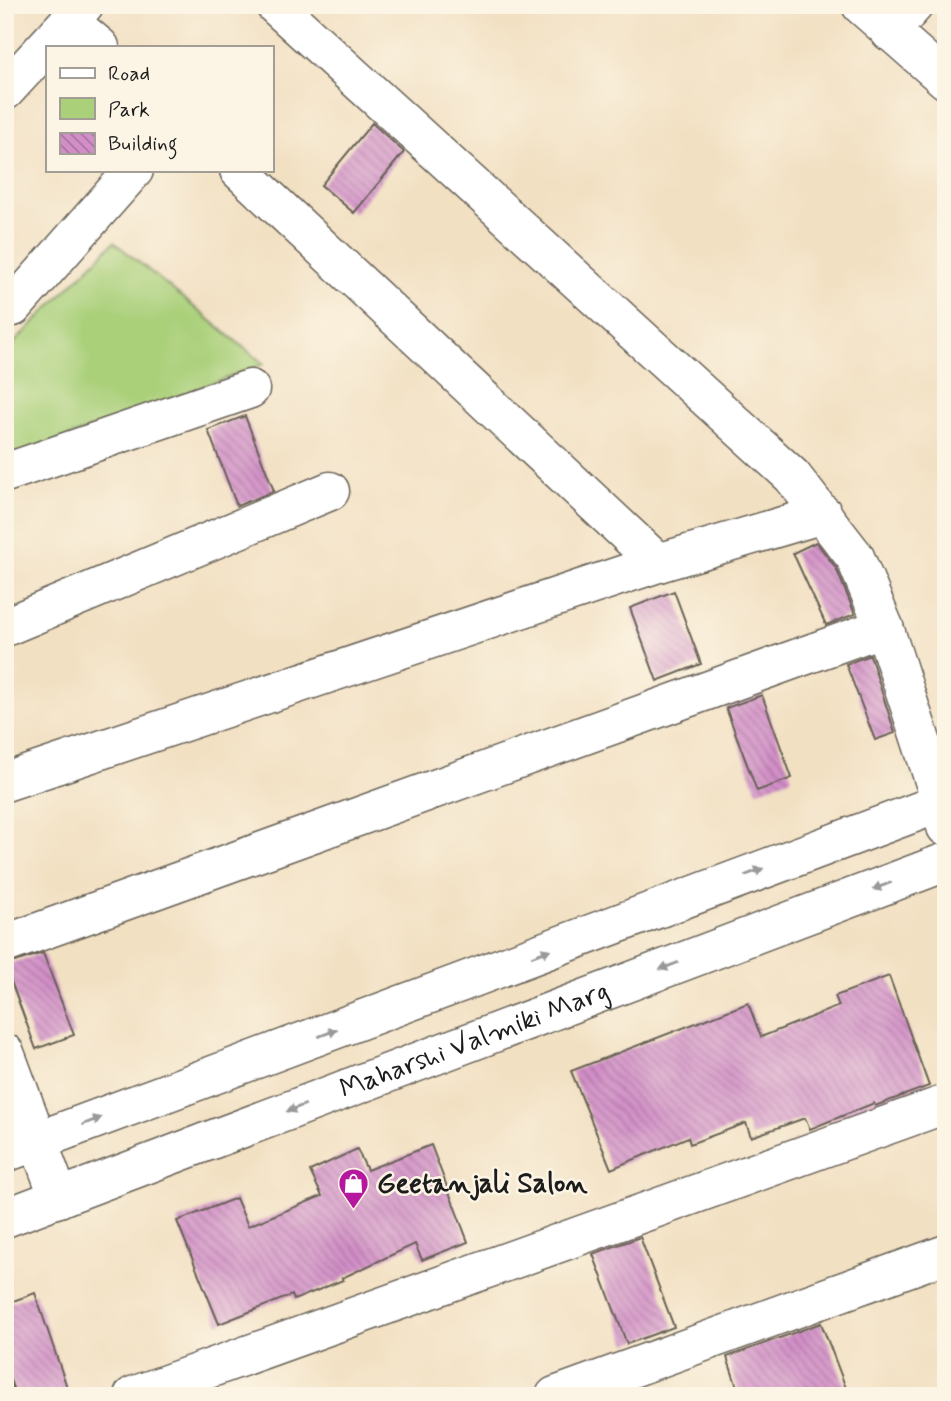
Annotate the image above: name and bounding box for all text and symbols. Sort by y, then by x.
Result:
legend [46,46,273,172]
text: Road [108,60,150,88]
text: Park [108,96,150,124]
text: Building [108,130,178,160]
one-way arrow [744,867,765,878]
one-way arrow [871,880,892,891]
one-way arrow [531,947,552,958]
one-way arrow [659,961,680,972]
street label: Maharshi Valmiki Marg [334,973,615,1108]
one-way arrow [318,1027,339,1038]
one-way arrow [286,1103,307,1114]
one-way arrow [82,1116,103,1127]
place label: Geetanjali Salon [377,1166,588,1203]
shop icon: Geetanjali Salon [337,1167,371,1211]

